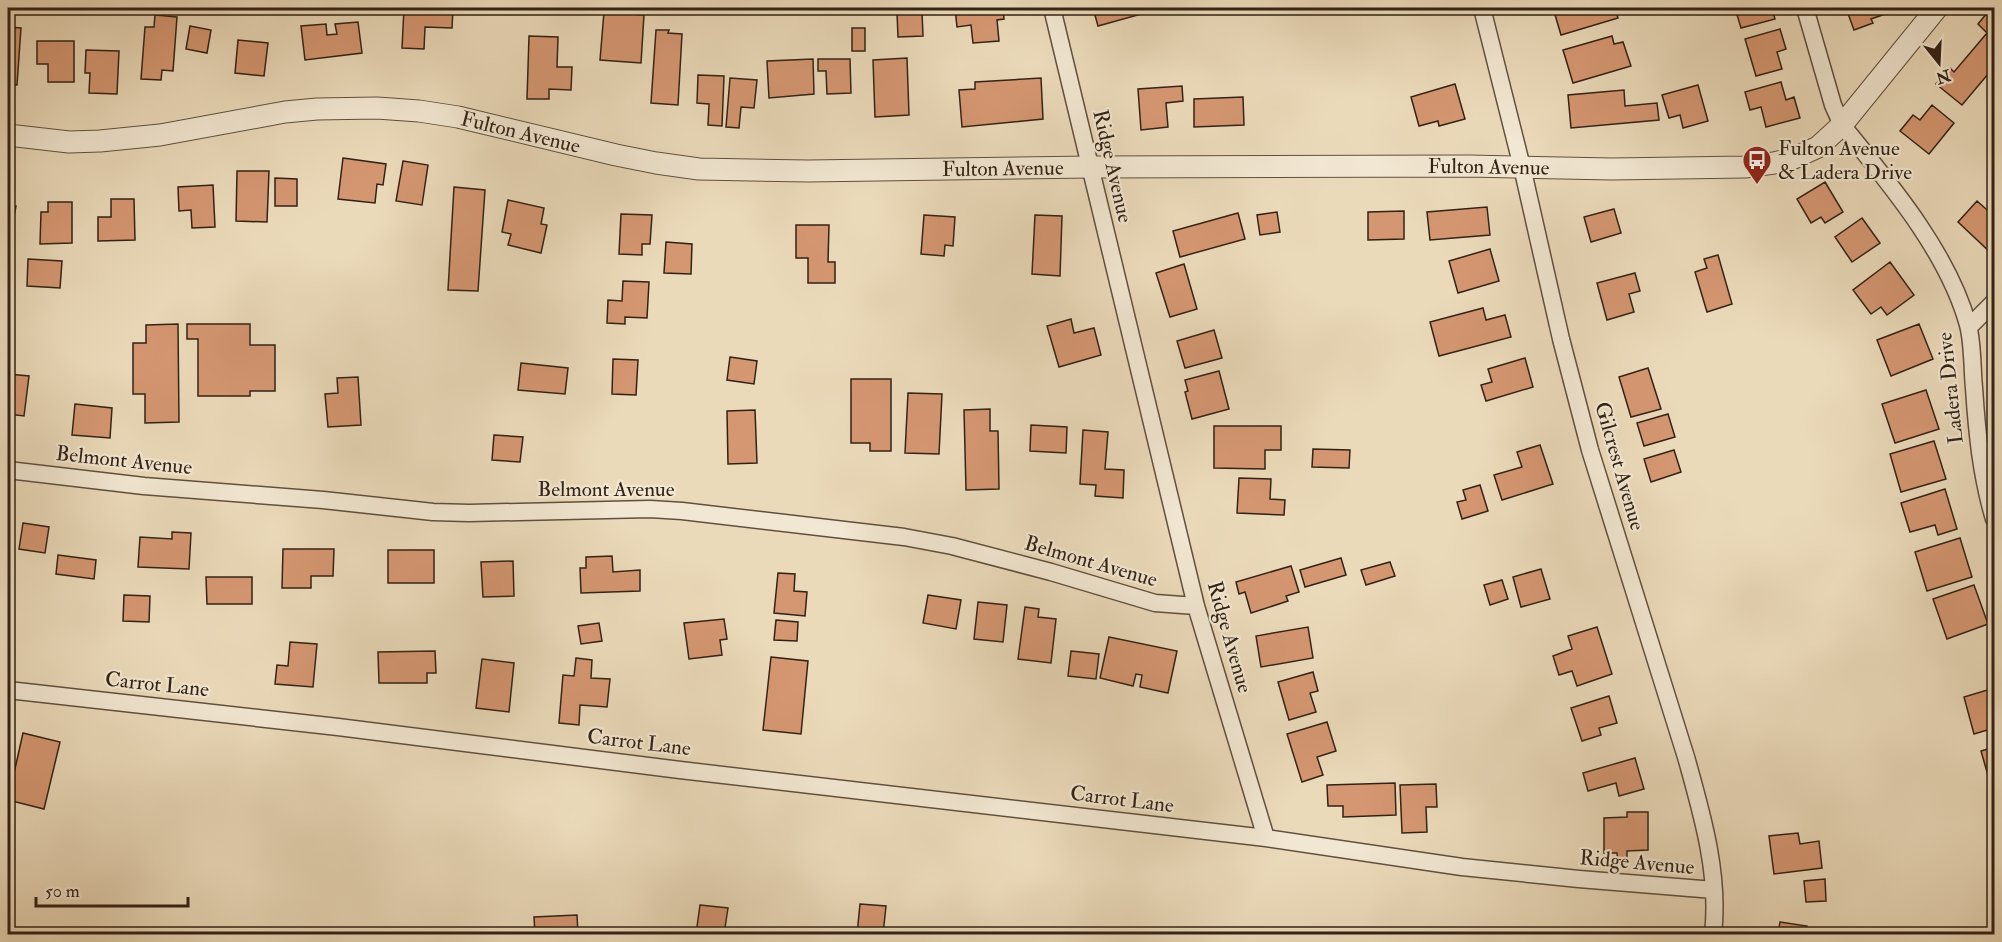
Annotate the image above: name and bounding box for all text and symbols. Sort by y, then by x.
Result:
north arrow [1909,33,1969,93]
text: N [1933,64,1954,88]
street label: Fulton Avenue [458,105,583,160]
street label: Ridge Avenue [1086,107,1139,225]
place label: Fulton Avenue & Ladera Drive [1778,135,1912,186]
bus stop icon: Fulton Avenue & Ladera Drive [1741,144,1773,186]
street label: Fulton Avenue [1428,153,1550,182]
street label: Fulton Avenue [942,154,1064,183]
street label: Ladera Drive [1931,331,1970,445]
street label: Gilcrest Avenue [1588,399,1651,534]
street label: Belmont Avenue [54,440,194,481]
street label: Belmont Avenue [538,476,675,503]
street label: Belmont Avenue [1021,530,1161,593]
street label: Ridge Avenue [1201,578,1258,696]
street label: Carrot Lane [104,666,210,703]
street label: Carrot Lane [586,723,693,762]
street label: Carrot Lane [1069,780,1176,819]
street label: Ridge Avenue [1578,844,1696,881]
scale bar [36,870,188,908]
text: 50 m [45,880,80,903]

